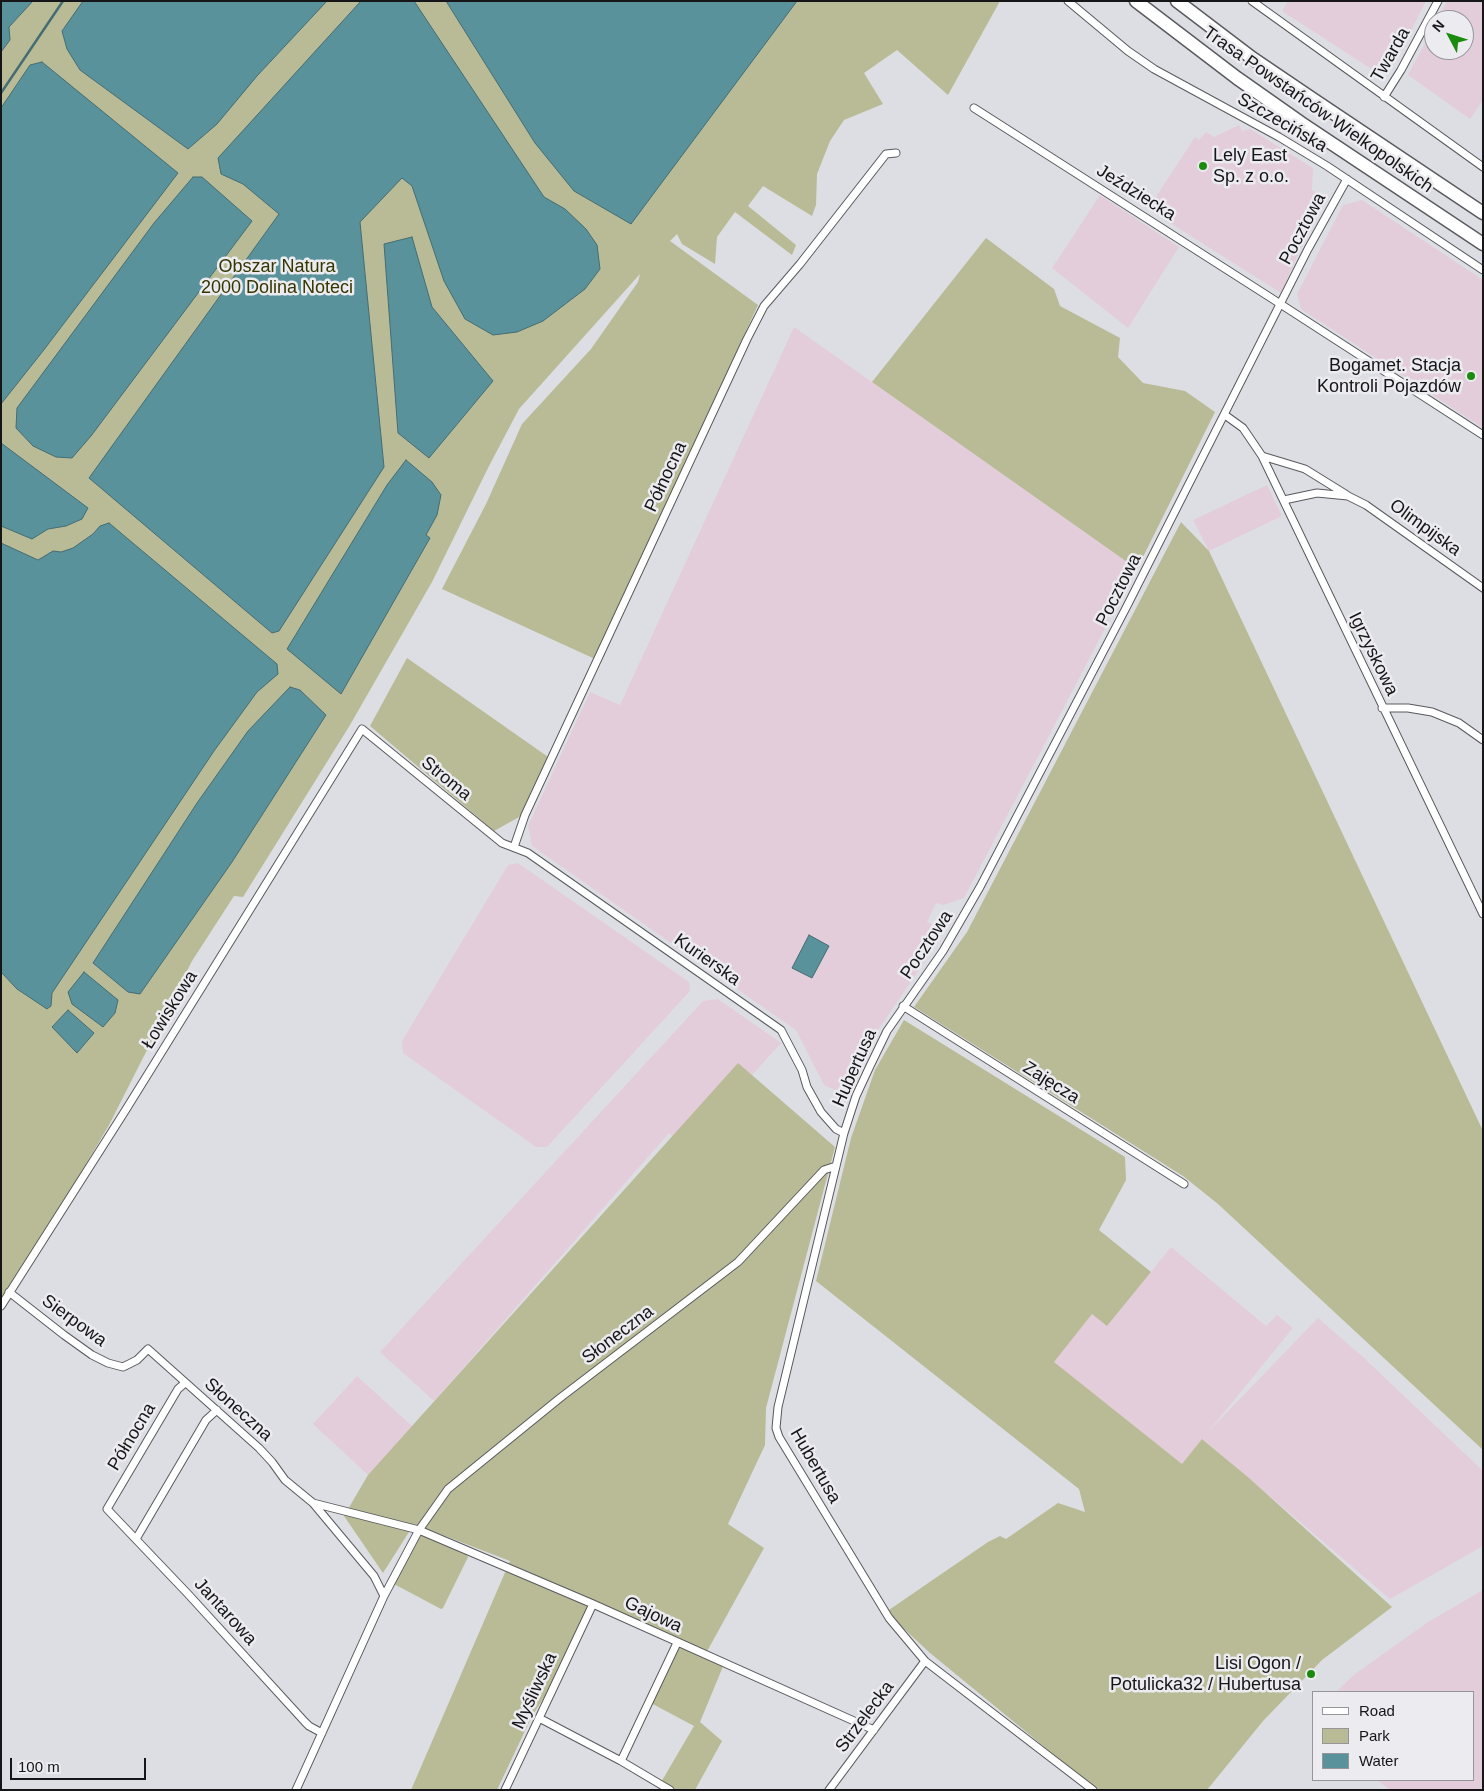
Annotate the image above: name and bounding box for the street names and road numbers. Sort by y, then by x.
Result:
street label: Trasa Powstańców Wielkopolskich [1199,22,1437,198]
street label: Twarda [1367,24,1415,86]
street label: Szczecińska [1233,89,1331,157]
street label: Jeździecka [1093,160,1179,226]
street label: Pocztowa [1275,189,1331,269]
street label: Północna [640,438,692,516]
street label: Olimpijska [1385,495,1465,561]
street label: Pocztowa [1092,550,1146,630]
street label: Igrzyskowa [1344,609,1402,699]
street label: Stroma [417,752,475,806]
street label: Pocztowa [896,907,958,983]
street label: Kurierska [670,929,744,991]
street label: Łowiskowa [138,967,202,1053]
street label: Hubertusa [828,1026,882,1110]
street label: Zajęcza [1019,1057,1083,1109]
street label: Sierpowa [37,1290,111,1352]
street label: Słoneczna [578,1301,658,1369]
street label: Słoneczna [200,1374,276,1446]
street label: Północna [103,1399,161,1475]
street label: Hubertusa [785,1425,845,1507]
street label: Jantarowa [189,1574,261,1650]
street label: Gajowa [621,1592,685,1638]
street label: Myśliwska [508,1649,562,1733]
street label: Strzelecka [831,1677,899,1757]

